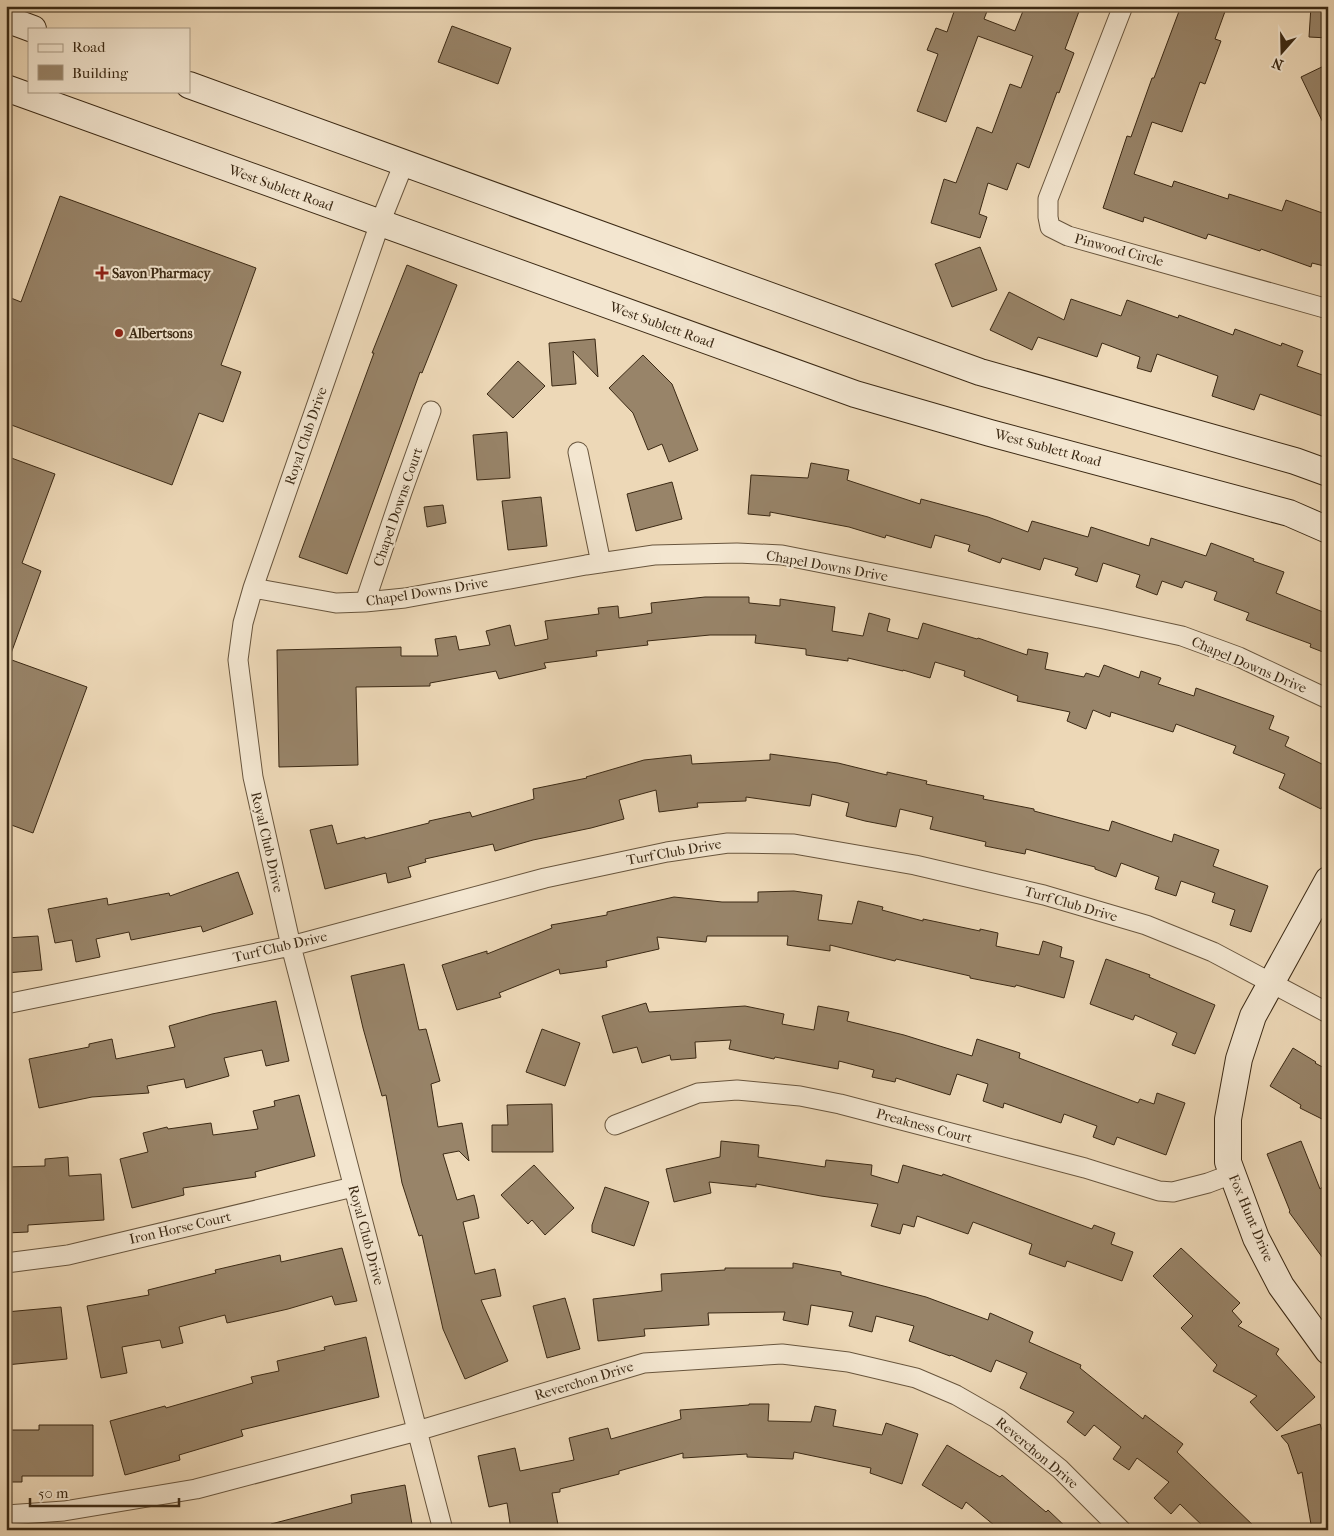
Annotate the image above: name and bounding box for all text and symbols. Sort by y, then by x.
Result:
legend [28,28,190,92]
north arrow [1256,28,1306,78]
text: Road [72,38,106,56]
text: N [1269,54,1286,74]
text: Building [72,64,129,82]
street label: West Sublett Road [225,161,336,215]
street label: Pinwood Circle [1073,230,1165,270]
place label: Savon Pharmacy [112,265,212,282]
marker: Savon Pharmacy [96,267,108,279]
street label: West Sublett Road [606,298,717,352]
place label: Albertsons [128,325,193,342]
marker: Albertsons [113,327,125,339]
street label: Royal Club Drive [281,385,331,487]
street label: West Sublett Road [992,425,1104,471]
street label: Chapel Downs Court [370,445,426,569]
street label: Chapel Downs Drive [765,547,889,585]
street label: Chapel Downs Drive [365,574,489,610]
street label: Chapel Downs Drive [1189,633,1309,697]
street label: Royal Club Drive [247,790,287,894]
street label: Turf Club Drive [625,835,723,869]
street label: Turf Club Drive [1022,883,1120,925]
street label: Turf Club Drive [231,928,329,966]
street label: Preakness Court [874,1105,974,1147]
street label: Fox Hunt Drive [1225,1172,1277,1264]
street label: Royal Club Drive [344,1183,388,1287]
street label: Iron Horse Court [128,1208,232,1248]
street label: Reverchon Drive [532,1358,636,1404]
street label: Reverchon Drive [992,1414,1082,1493]
scale bar [30,1476,179,1508]
text: 50 m [38,1484,69,1502]

